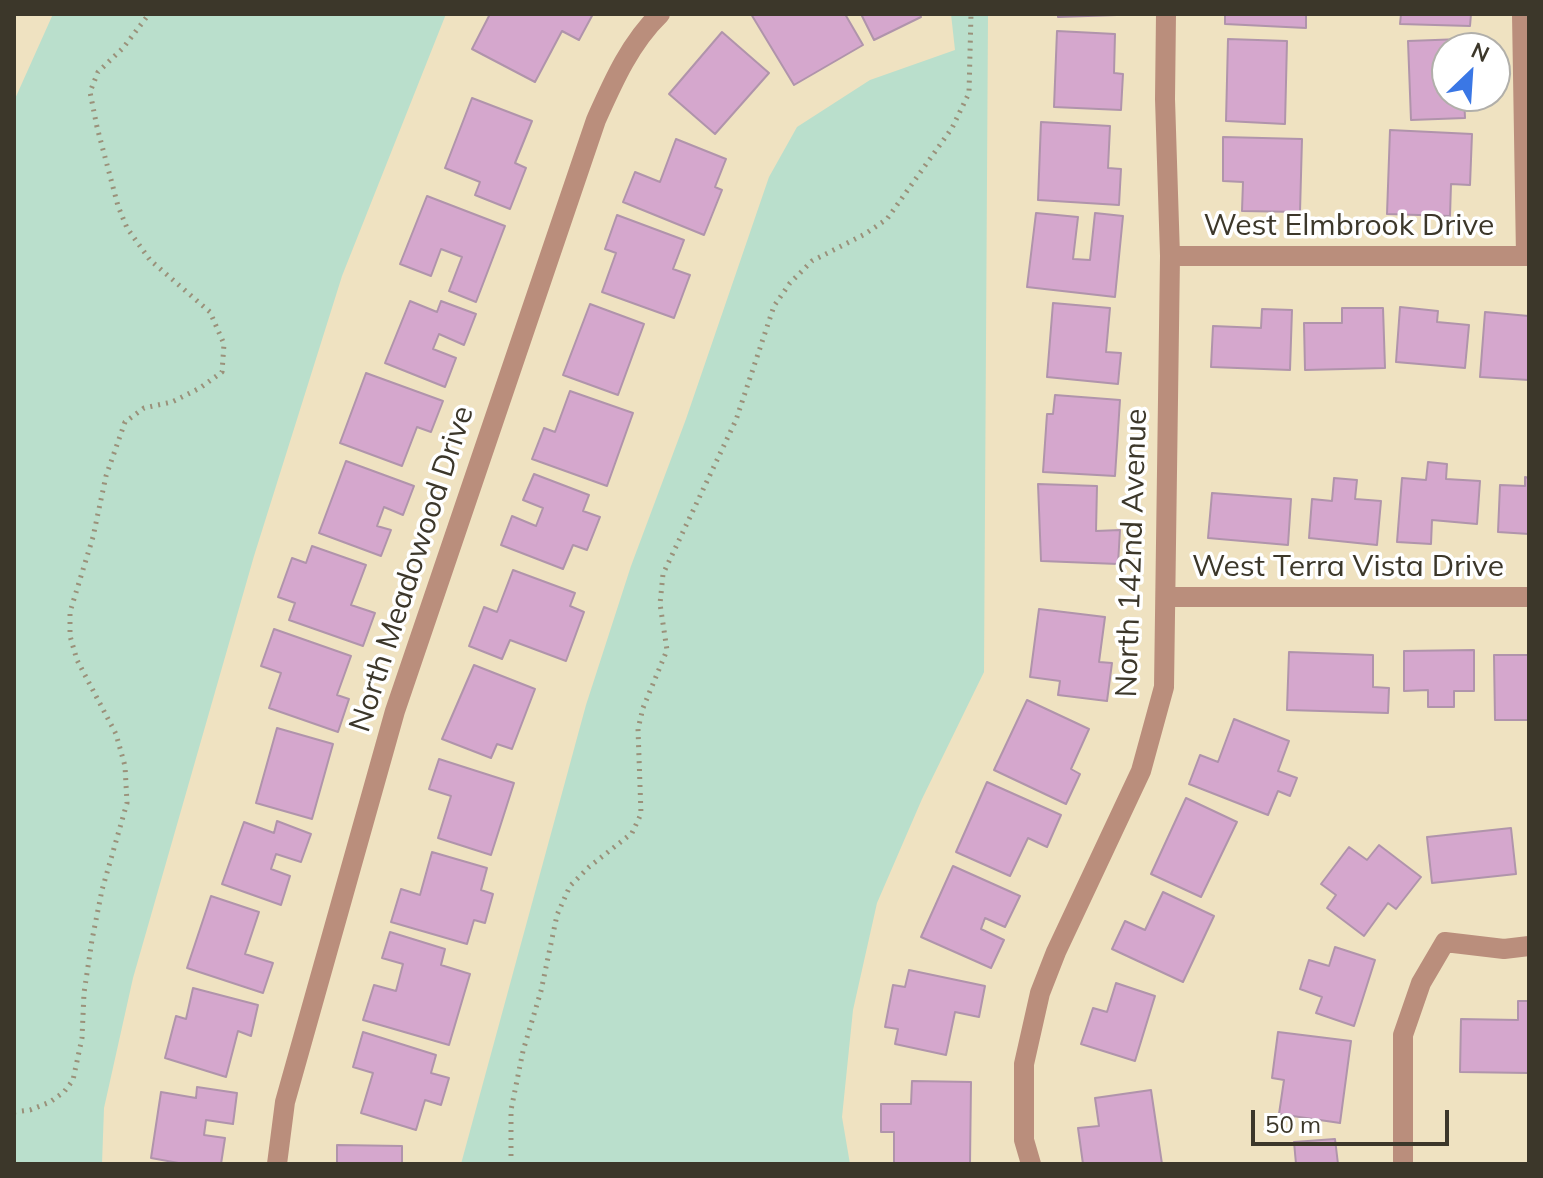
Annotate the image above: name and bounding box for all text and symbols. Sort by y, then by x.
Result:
north arrow [1431,32,1511,112]
text: N [1467,36,1494,68]
street label: West Elmbrook Drive [1204,208,1494,244]
street label: North Meadowood Drive [342,402,482,736]
street label: North 142nd Avenue [1109,408,1155,698]
street label: West Terra Vista Drive [1192,549,1504,585]
scale bar [1255,1094,1453,1144]
text: 50 m [1265,1109,1321,1139]

